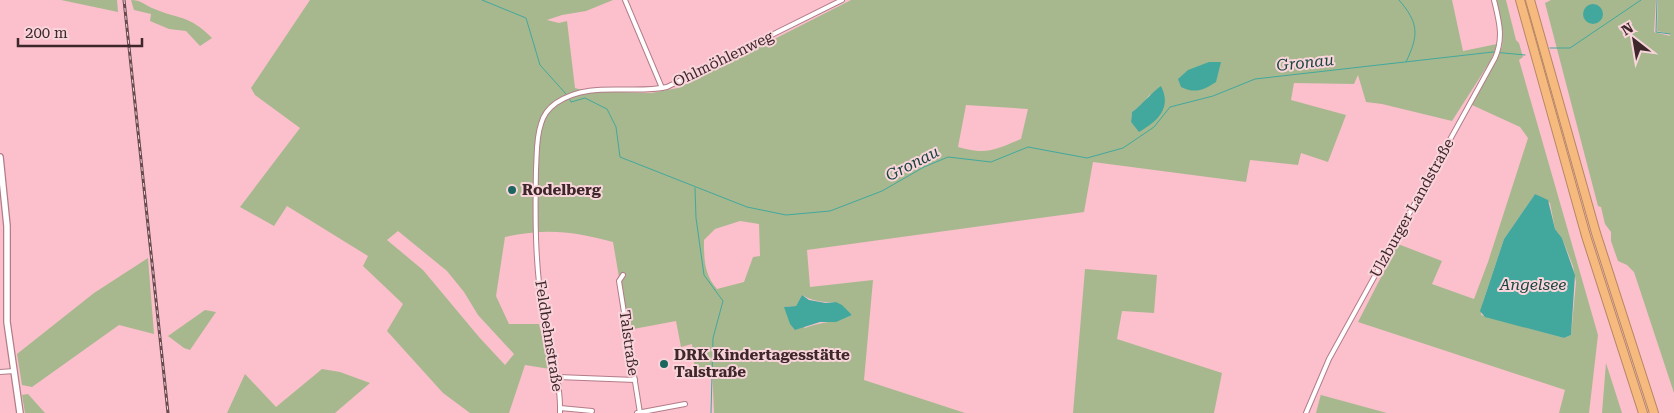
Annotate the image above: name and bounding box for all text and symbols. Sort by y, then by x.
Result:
scale bar [18,15,141,47]
north arrow [1609,15,1659,65]
text: N [1619,19,1636,38]
text: 200 m [25,24,68,42]
street label: Ohlmöhlenweg [670,27,777,91]
water label: Gronau [1275,50,1335,75]
street label: Ulzburger Landstraße [1366,135,1458,281]
water label: Gronau [882,142,942,185]
place label: Rodelberg [522,181,602,199]
marker: Rodelberg [506,184,518,196]
water label: Angelsee [1499,275,1566,294]
street label: Feldbehnstraße [531,279,567,393]
street label: Talstraße [615,309,643,377]
place label: DRK Kindertagesstätte Talstraße [674,346,850,381]
marker: DRK Kindertagesstätte Talstraße [658,358,670,370]

